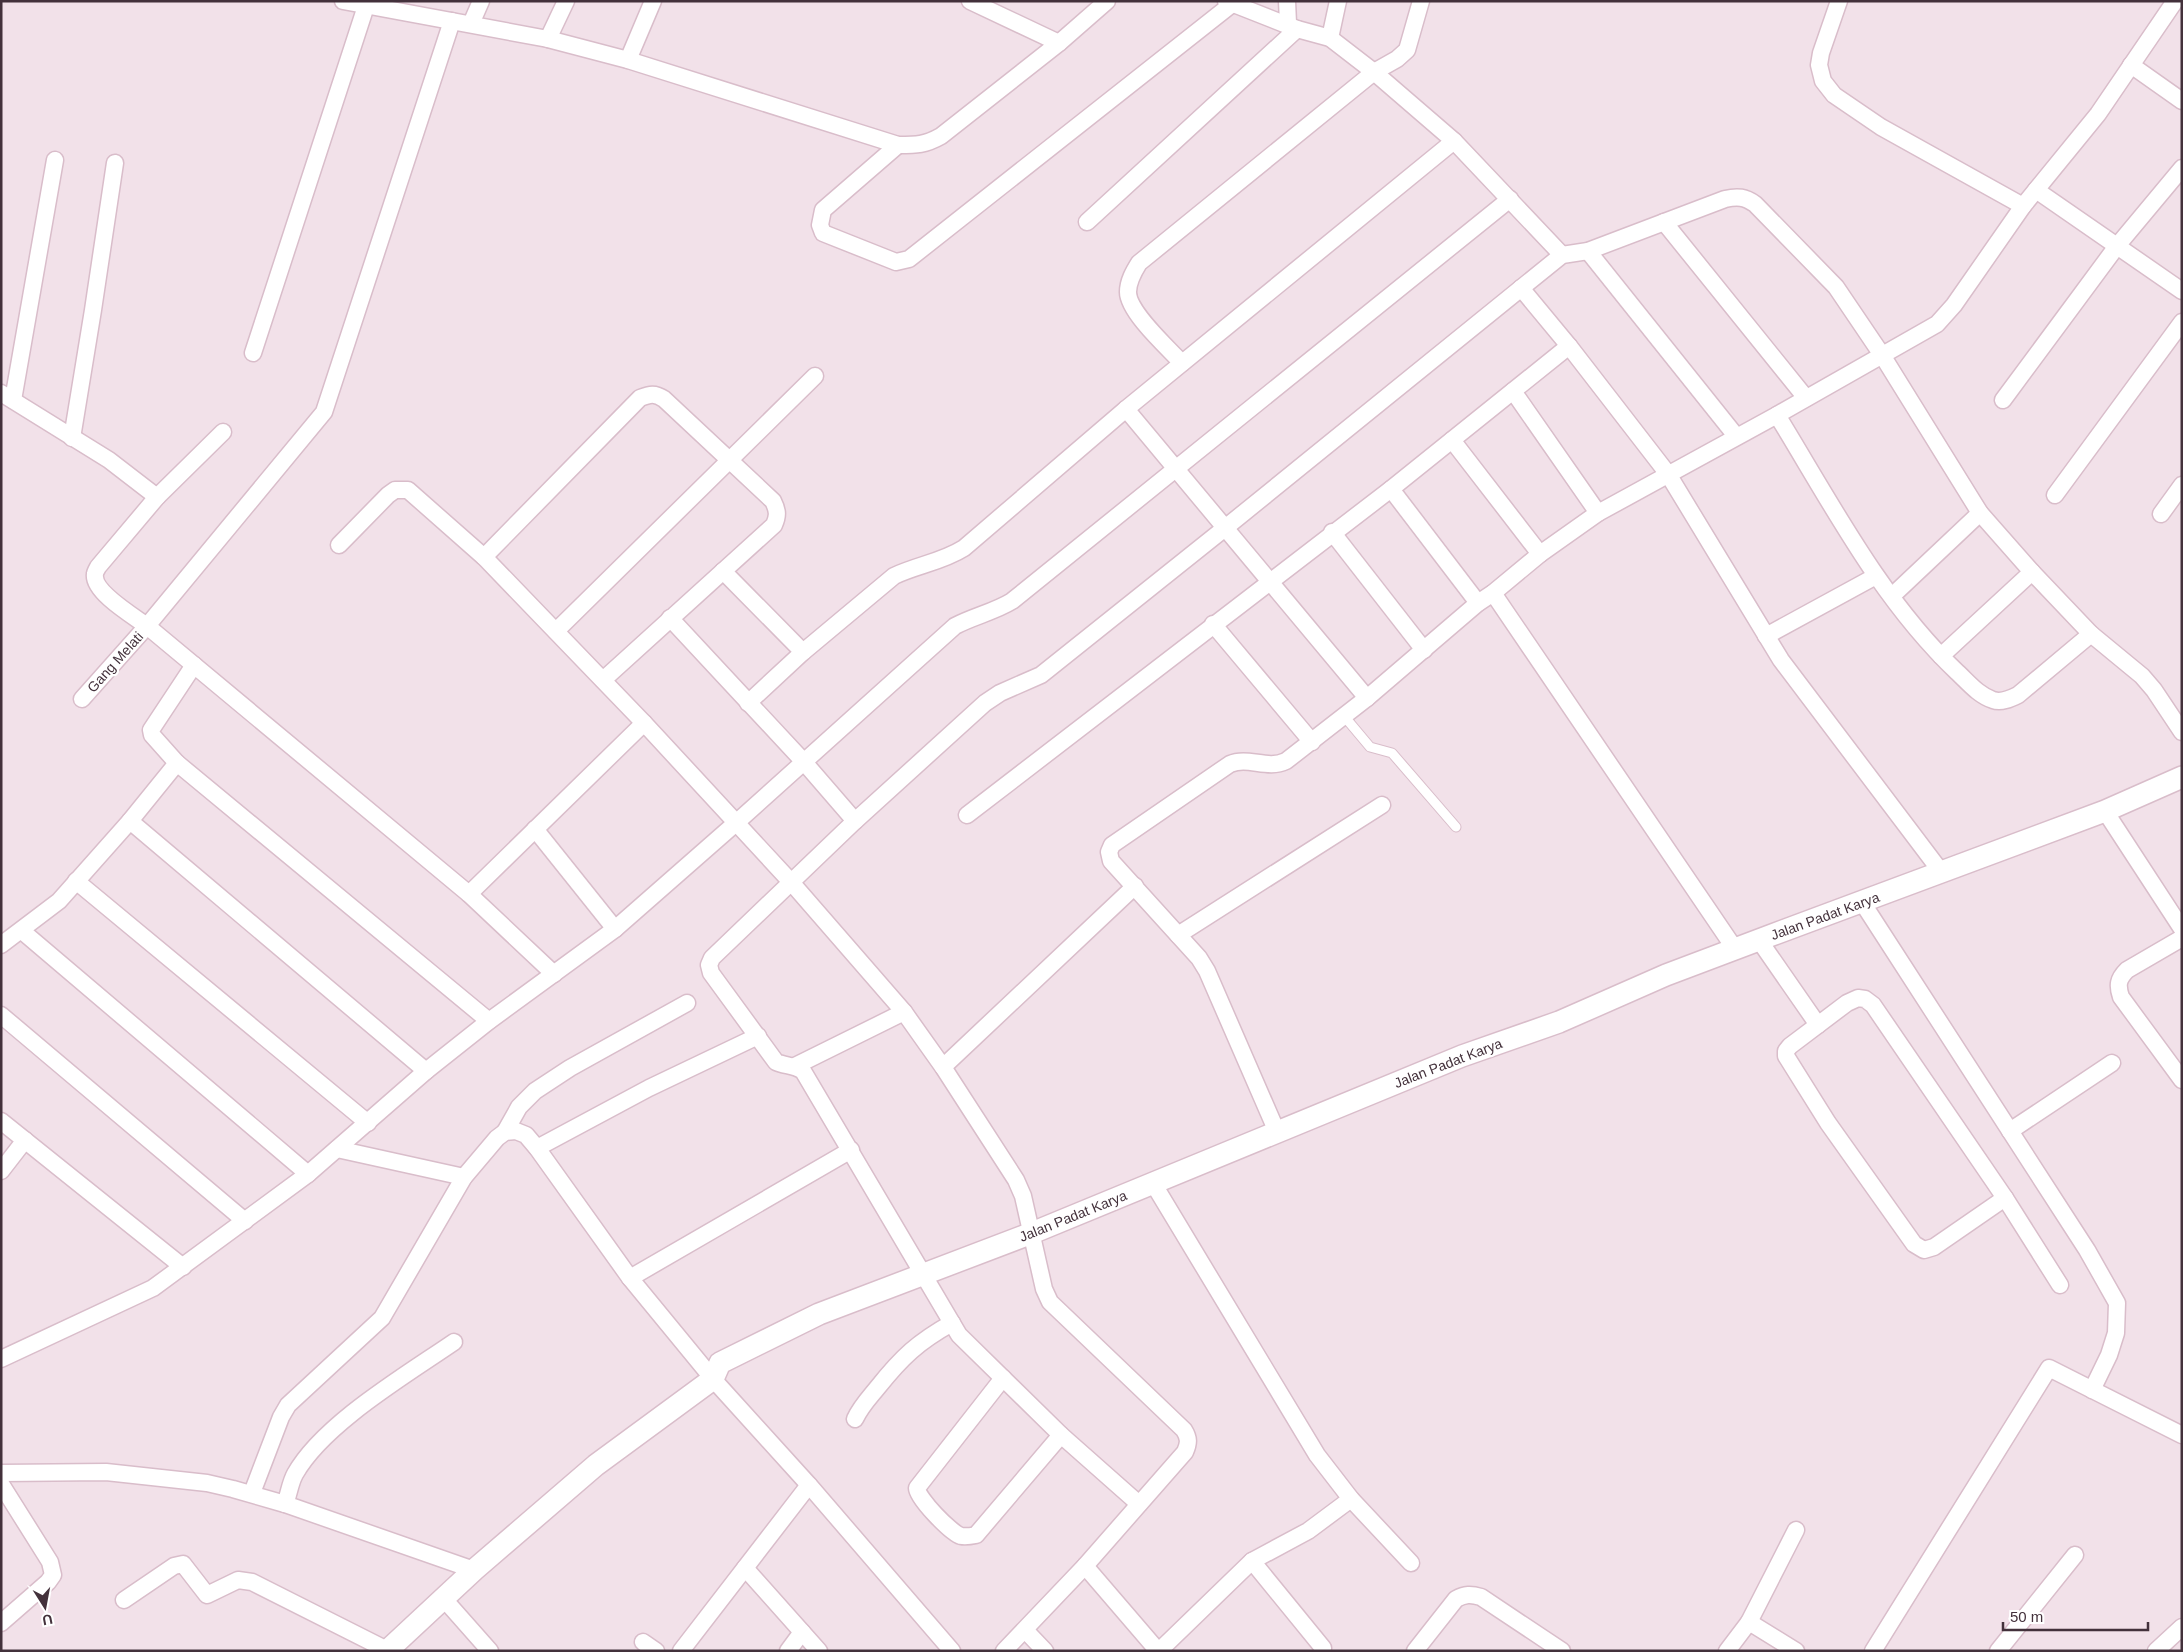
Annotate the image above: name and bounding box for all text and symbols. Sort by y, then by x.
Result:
street label: Gang Melati [84,629,146,695]
street label: Jalan Padat Karya [1769,889,1882,943]
street label: Jalan Padat Karya [1392,1035,1504,1091]
street label: Jalan Padat Karya [1017,1187,1129,1245]
north arrow [20,1582,70,1632]
scale bar [2003,1600,2148,1632]
text: 50 m [2010,1608,2043,1625]
text: U [41,1611,54,1629]

